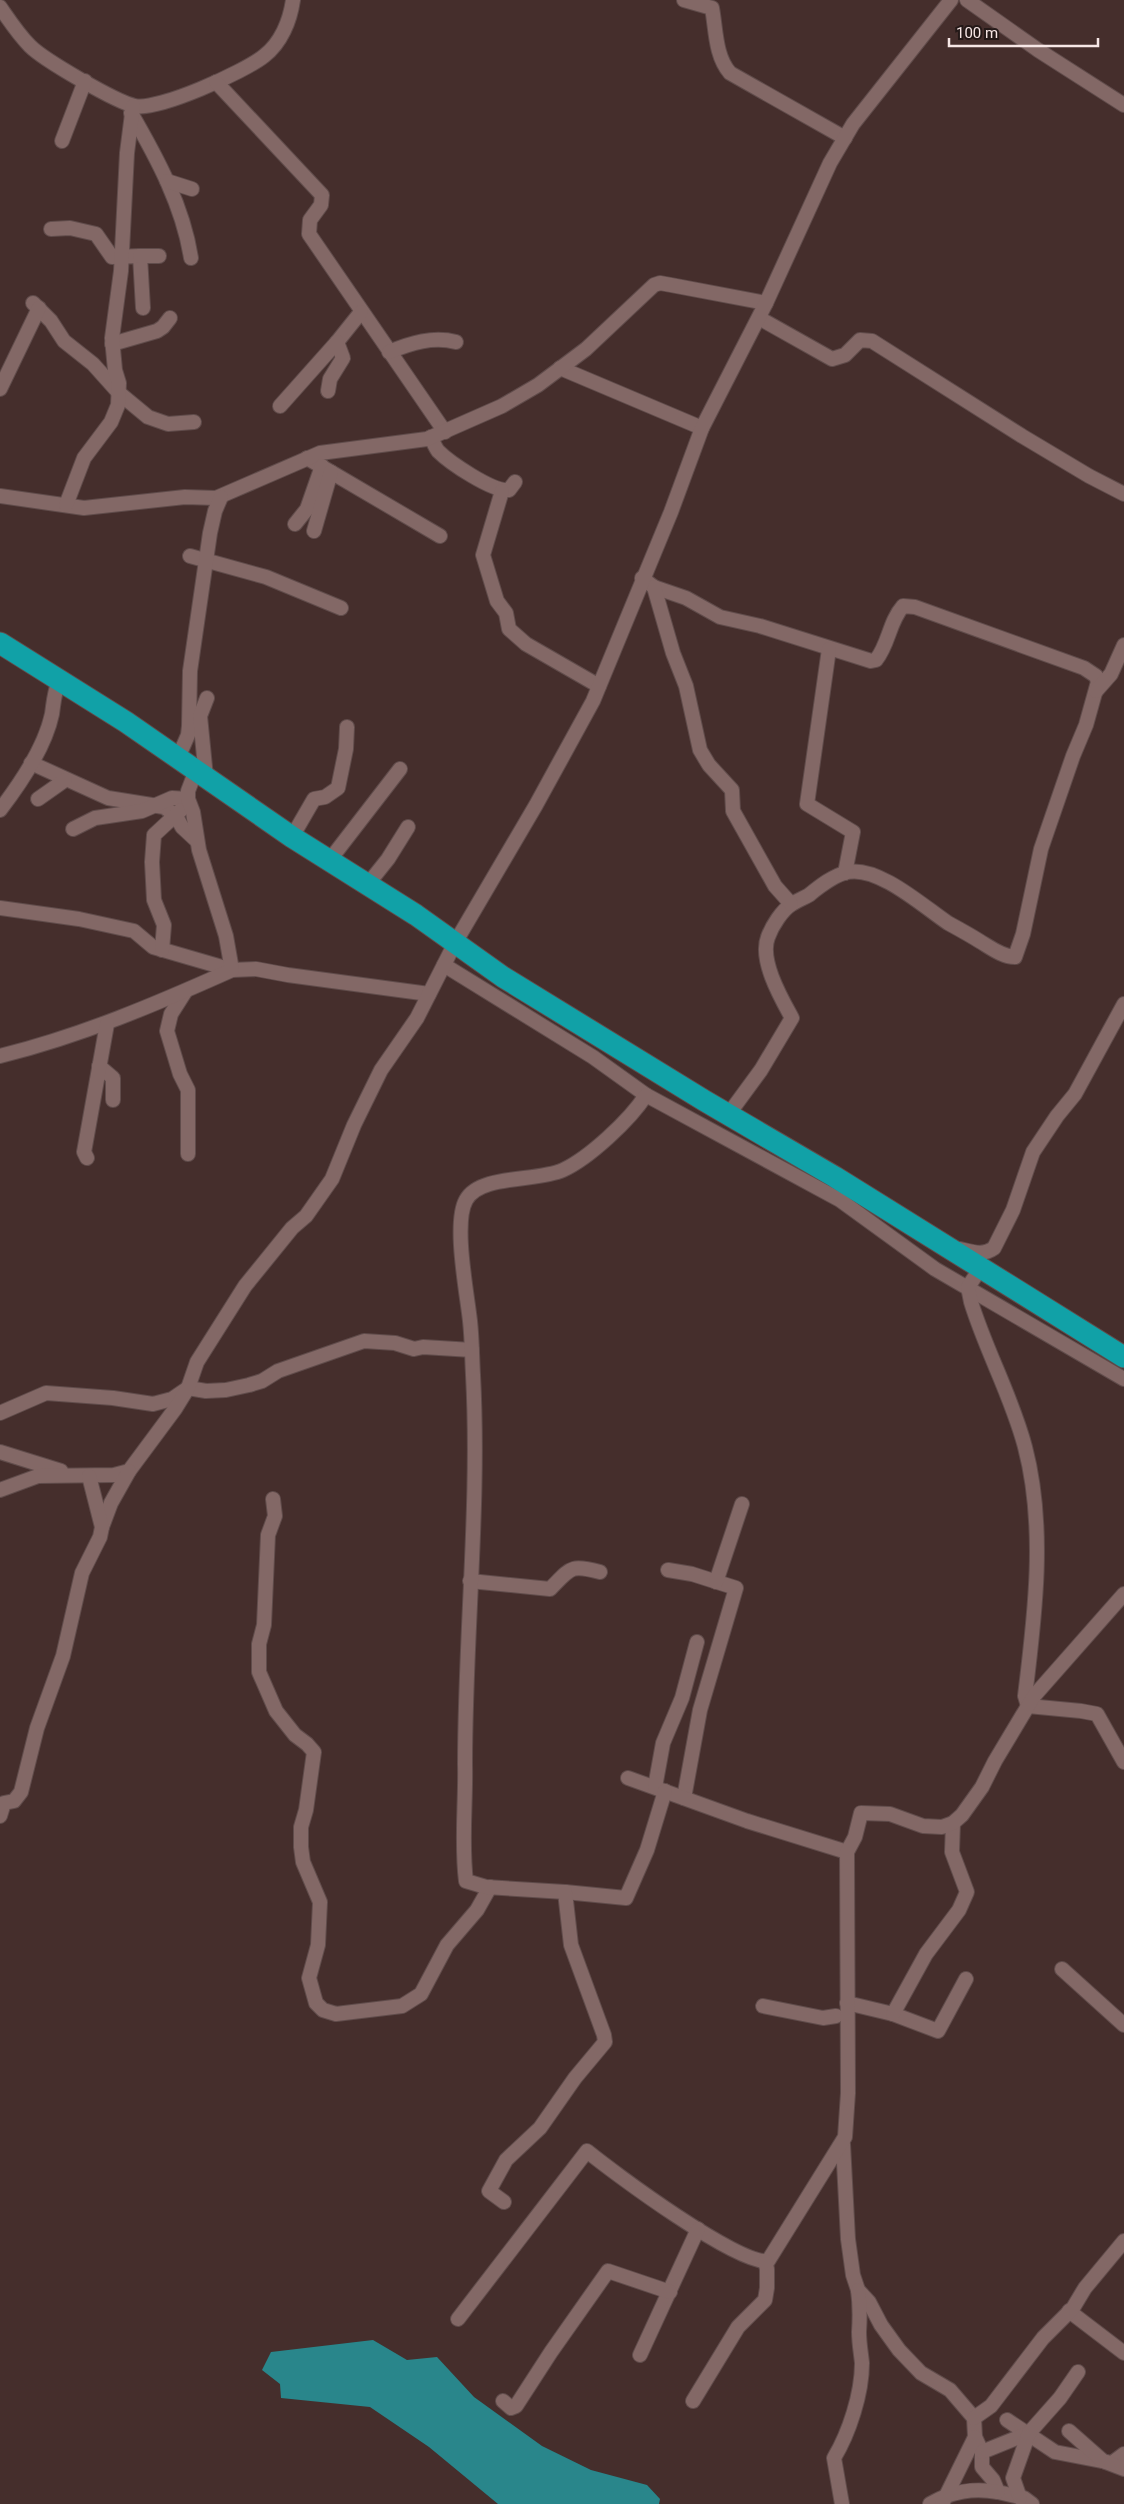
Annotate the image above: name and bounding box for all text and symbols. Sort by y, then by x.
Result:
scale bar [949,15,1098,47]
text: 100 m [956,24,998,42]

